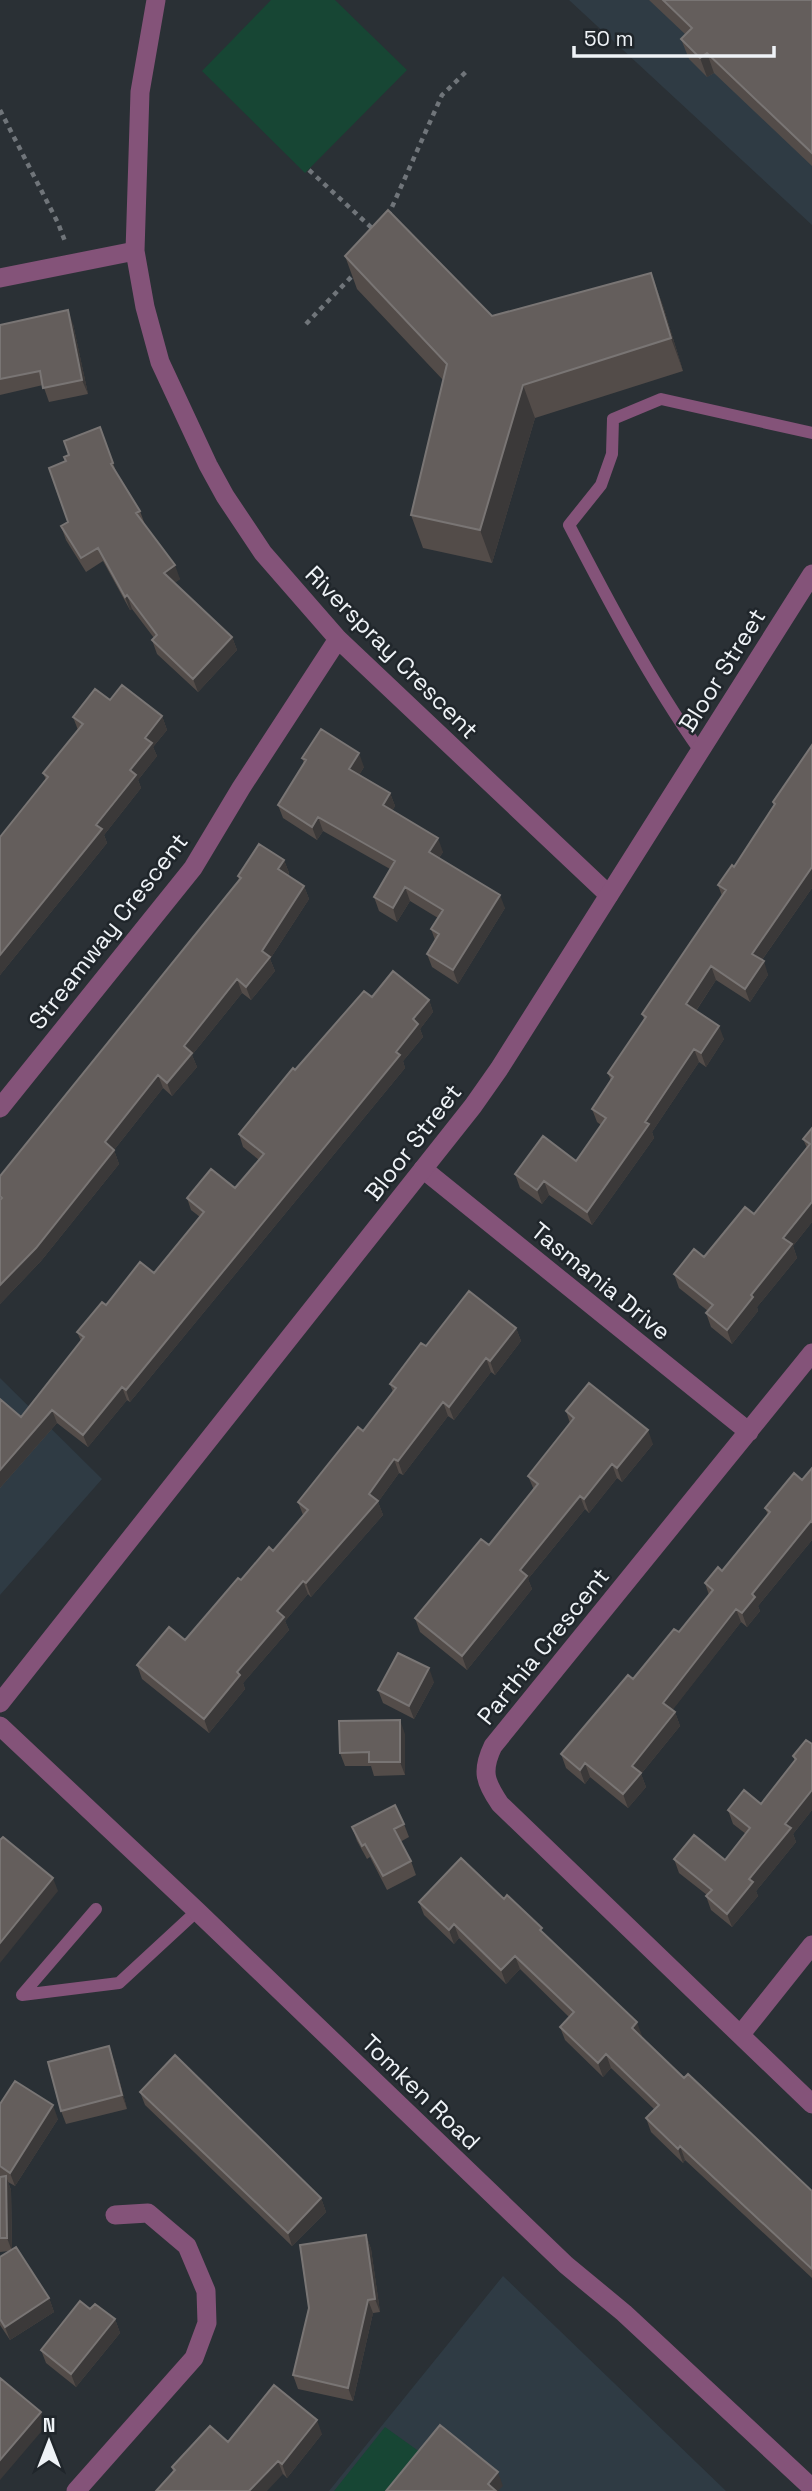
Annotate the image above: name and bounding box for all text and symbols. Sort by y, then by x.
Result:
scale bar [574,14,774,58]
text: 50 m [584,25,634,52]
street label: Riverspray Crescent [299,559,485,745]
street label: Bloor Street [672,602,772,738]
street label: Streamway Crescent [22,826,194,1036]
street label: Bloor Street [358,1077,468,1207]
street label: Tasmania Drive [525,1215,677,1347]
street label: Parthia Crescent [470,1561,616,1731]
street label: Tomken Road [355,2028,487,2156]
north arrow [14,2407,84,2477]
text: N [43,2413,55,2438]

